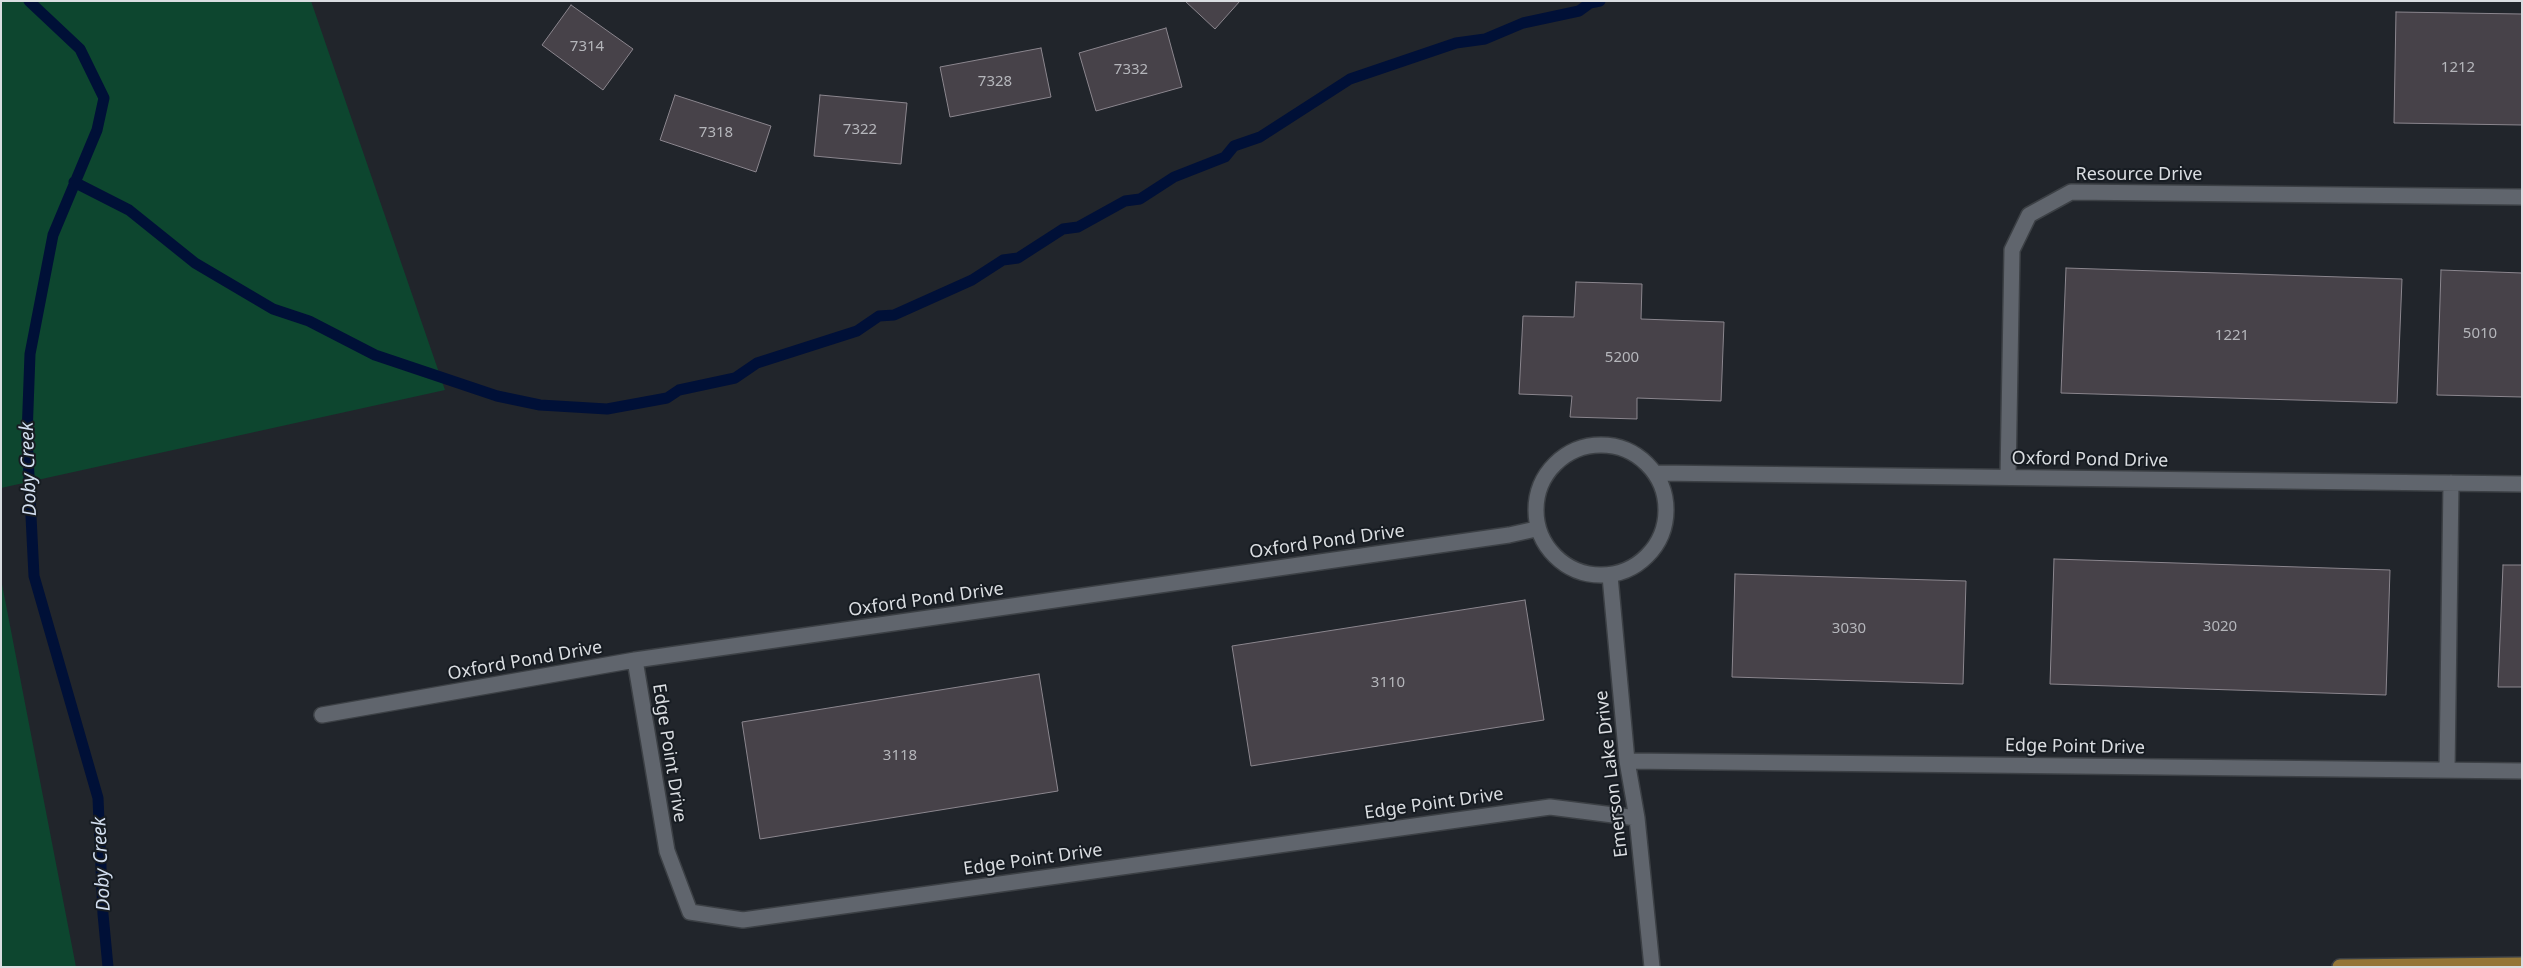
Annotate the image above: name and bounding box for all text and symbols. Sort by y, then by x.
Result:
house number: 7314 [570,38,604,56]
house number: 1212 [2441,59,2475,77]
house number: 7332 [1114,61,1148,79]
house number: 7328 [978,73,1012,91]
house number: 7322 [843,121,877,139]
house number: 7318 [699,124,733,142]
street label: Resource Drive [2075,164,2203,186]
house number: 5010 [2463,325,2497,343]
house number: 1221 [2215,327,2249,345]
house number: 5200 [1605,349,1639,367]
water label: Doby Creek [16,421,42,517]
street label: Oxford Pond Drive [2011,448,2169,472]
street label: Oxford Pond Drive [1248,520,1406,564]
street label: Oxford Pond Drive [847,578,1005,622]
house number: 3020 [2203,618,2237,636]
house number: 3030 [1832,620,1866,638]
street label: Oxford Pond Drive [446,637,604,685]
house number: 3110 [1371,674,1405,692]
street label: Edge Point Drive [647,682,691,824]
street label: Emerson Lake Drive [1591,689,1633,859]
street label: Edge Point Drive [2005,735,2145,759]
house number: 3118 [883,747,917,765]
street label: Edge Point Drive [1363,784,1505,824]
water label: Doby Creek [88,816,116,912]
street label: Edge Point Drive [962,840,1104,880]

